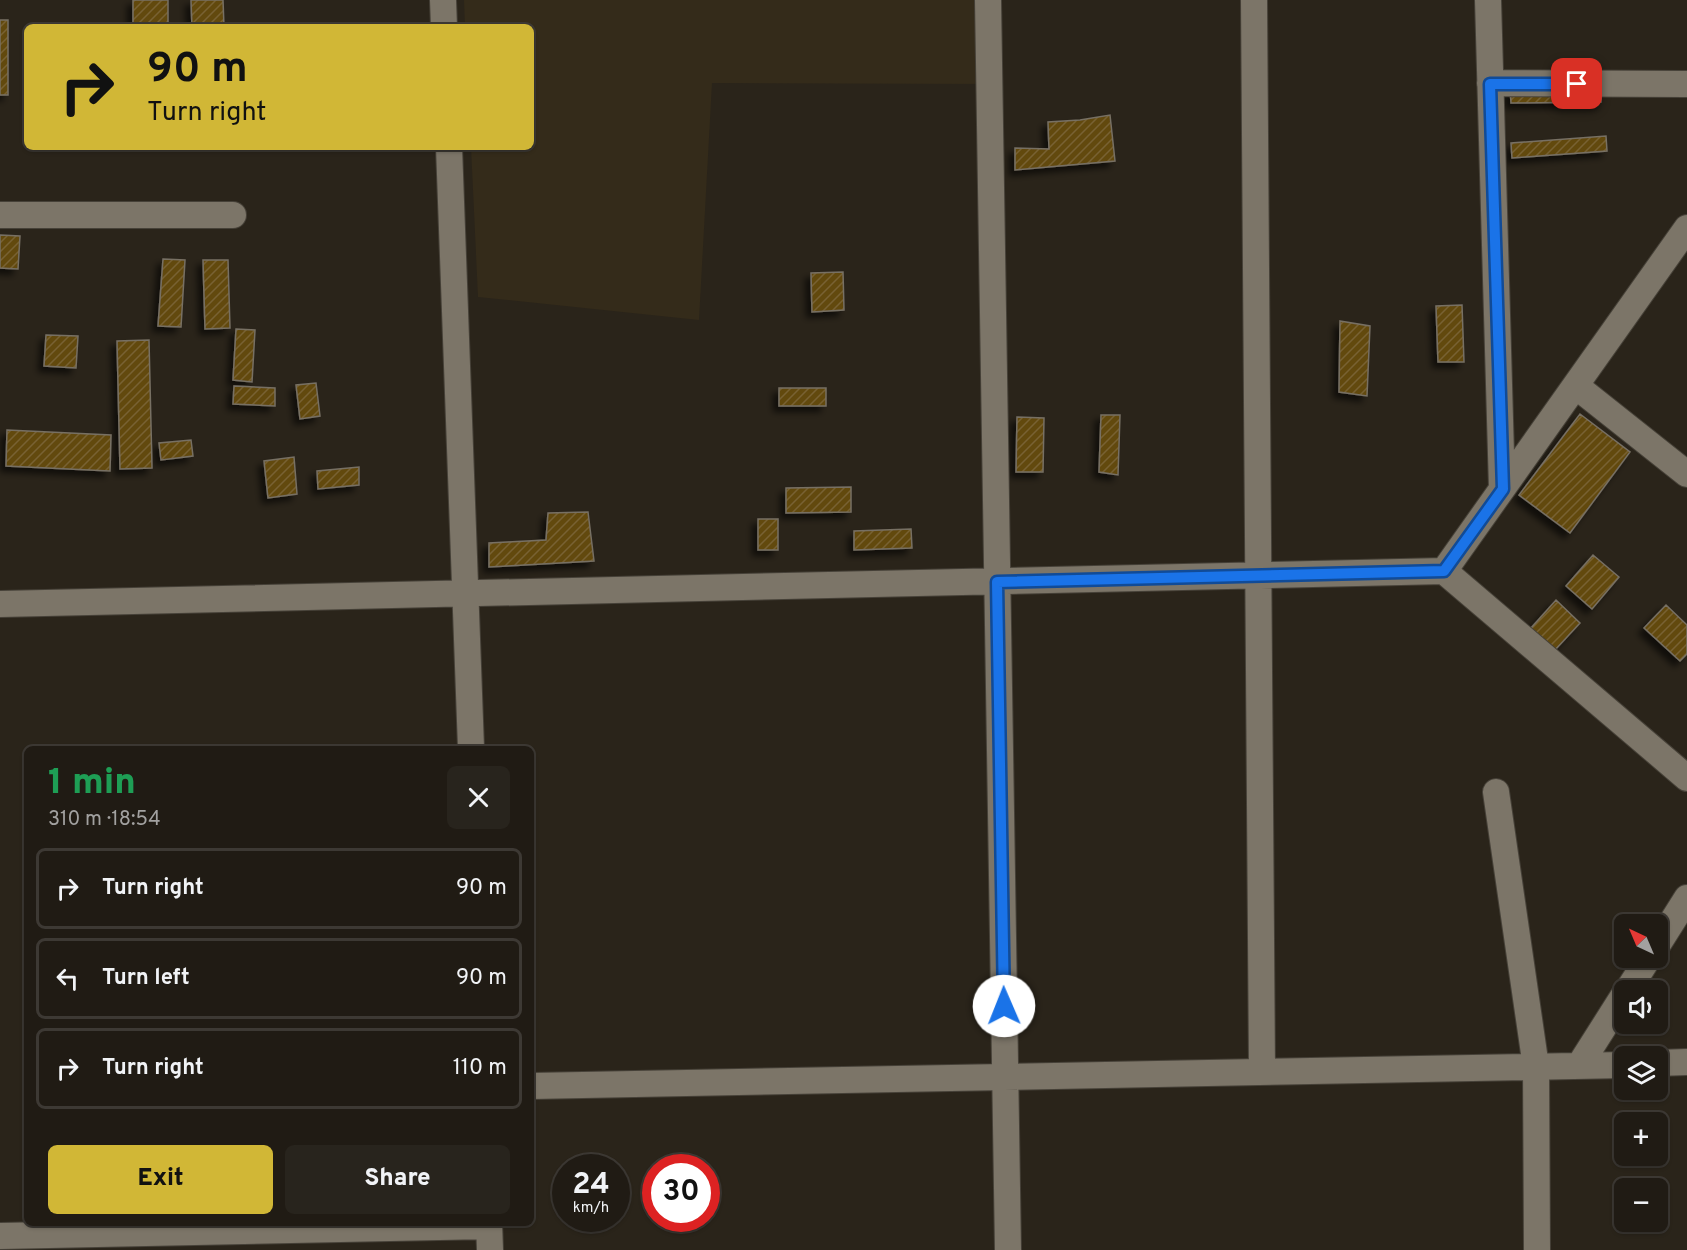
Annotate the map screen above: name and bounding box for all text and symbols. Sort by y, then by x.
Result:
text: 90 m [147,44,248,97]
icon: right [48,48,126,126]
pin [1551,58,1602,109]
icon: arrive [1560,67,1593,100]
text: Turn right [147,96,266,130]
text: 1 min [48,761,136,807]
button: close [447,766,510,829]
text: 310 m · 18:54 [48,807,161,833]
icon: right [51,872,84,905]
text: Turn right [102,875,204,902]
text: 90 m [456,875,507,902]
north arrow [1614,914,1668,968]
map controls [1614,914,1668,1232]
icon: left [51,962,84,995]
text: Turn left [102,965,190,992]
text: 90 m [456,965,507,992]
position arrow [972,974,1036,1038]
button: sound [1614,980,1668,1034]
button: layers [1614,1046,1668,1100]
icon: right [51,1052,84,1085]
text: Turn right [102,1055,204,1082]
text: 110 m [453,1055,507,1082]
button: + [1614,1112,1668,1166]
button: Exit [48,1145,273,1214]
button: Share [285,1145,510,1214]
speed limit sign: 30 [642,1154,720,1232]
text: 24 [572,1167,610,1204]
button: − [1614,1178,1668,1232]
text: km/h [573,1199,609,1218]

